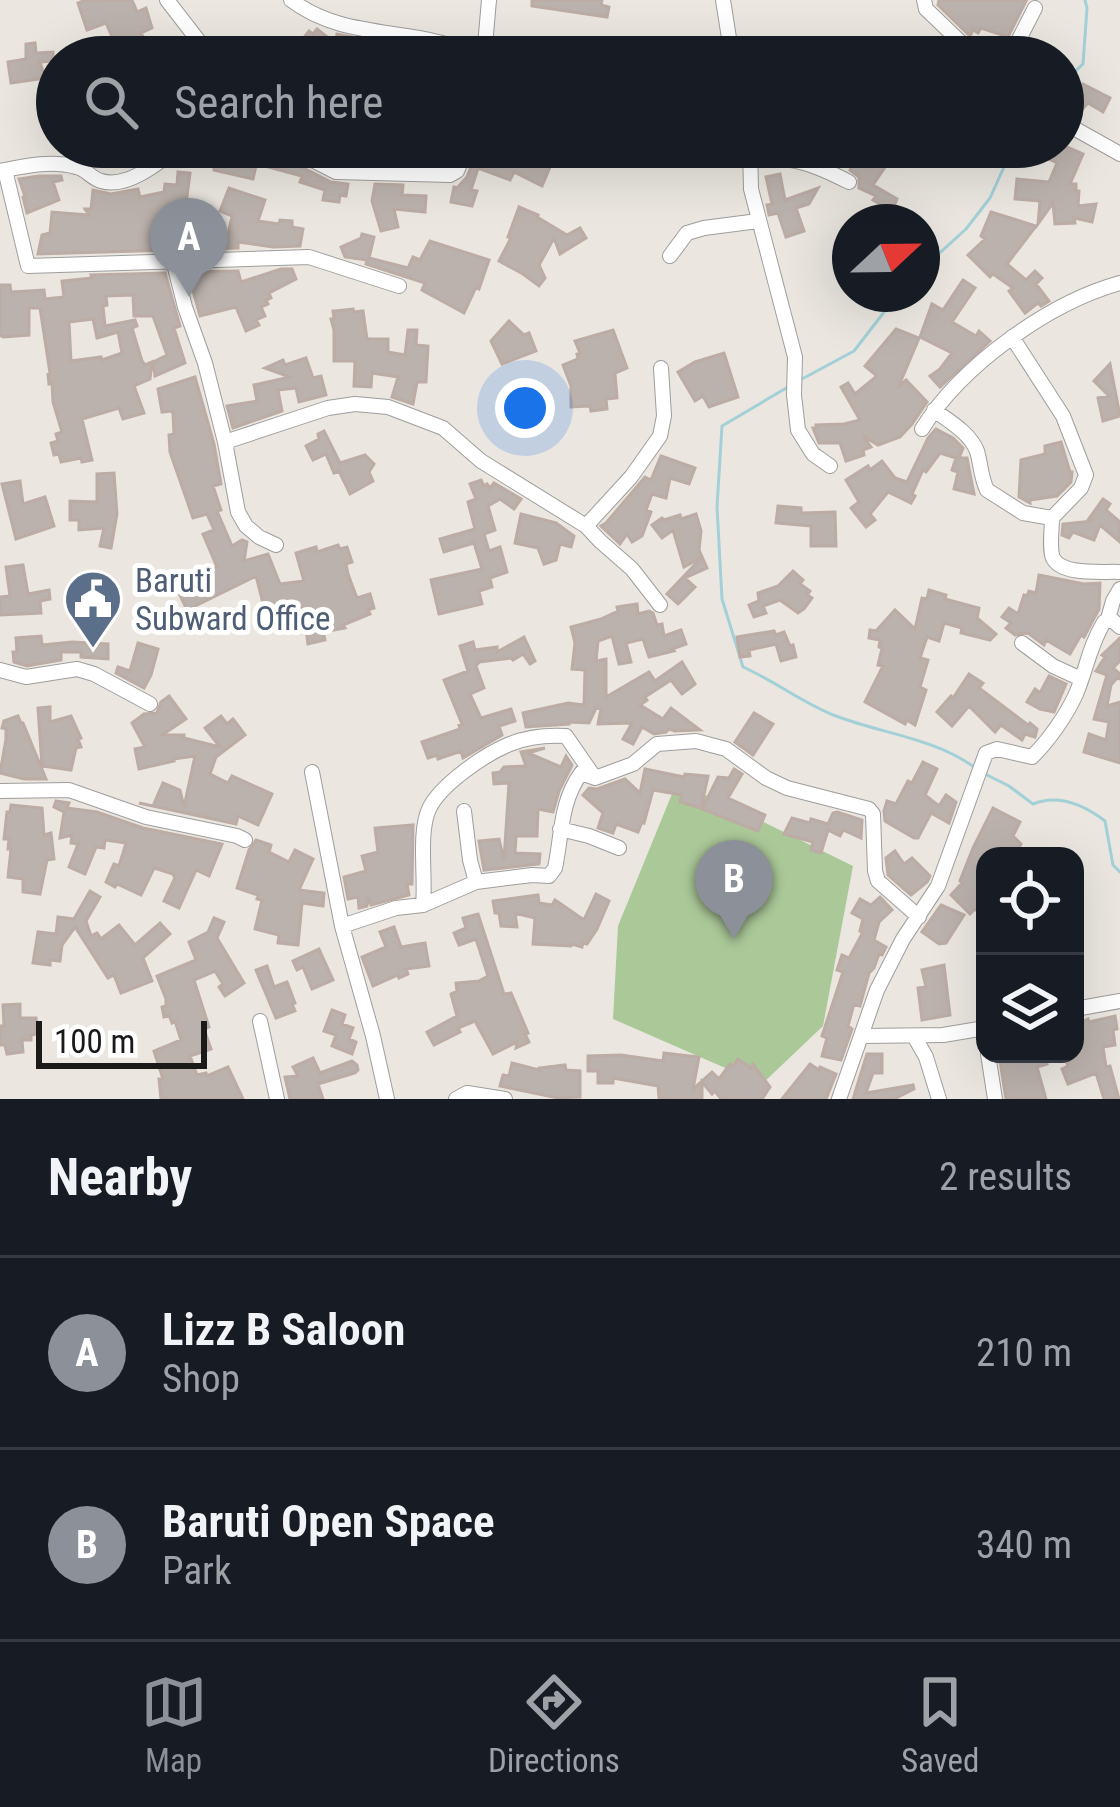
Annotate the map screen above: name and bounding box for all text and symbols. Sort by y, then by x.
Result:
search box [36,36,1084,168]
icon: search [78,69,144,135]
text: Search here [174,76,383,129]
pin: A [150,198,228,297]
north arrow [832,204,940,312]
your location [495,378,555,438]
place label: Baruti Subward Office [135,561,330,638]
public building icon: Baruti Subward Office [62,568,124,650]
pin: B [695,840,773,939]
map controls [976,847,1084,1063]
button: locate [976,847,1084,955]
button: layers [976,955,1084,1063]
scale bar [36,1015,207,1068]
text: 100 m [54,1022,135,1061]
text: Nearby [48,1148,192,1207]
text: 2 results [939,1154,1072,1200]
text: Lizz B Saloon [162,1303,405,1356]
text: A [75,1330,99,1376]
text: 210 m [976,1330,1072,1376]
text: Shop [162,1356,240,1402]
text: Baruti Open Space [162,1495,494,1548]
text: B [76,1522,98,1568]
text: 340 m [976,1522,1072,1568]
text: Park [162,1548,232,1594]
tab: Map [141,1669,207,1780]
tab: Directions [488,1669,620,1780]
tab: Saved [901,1669,979,1780]

